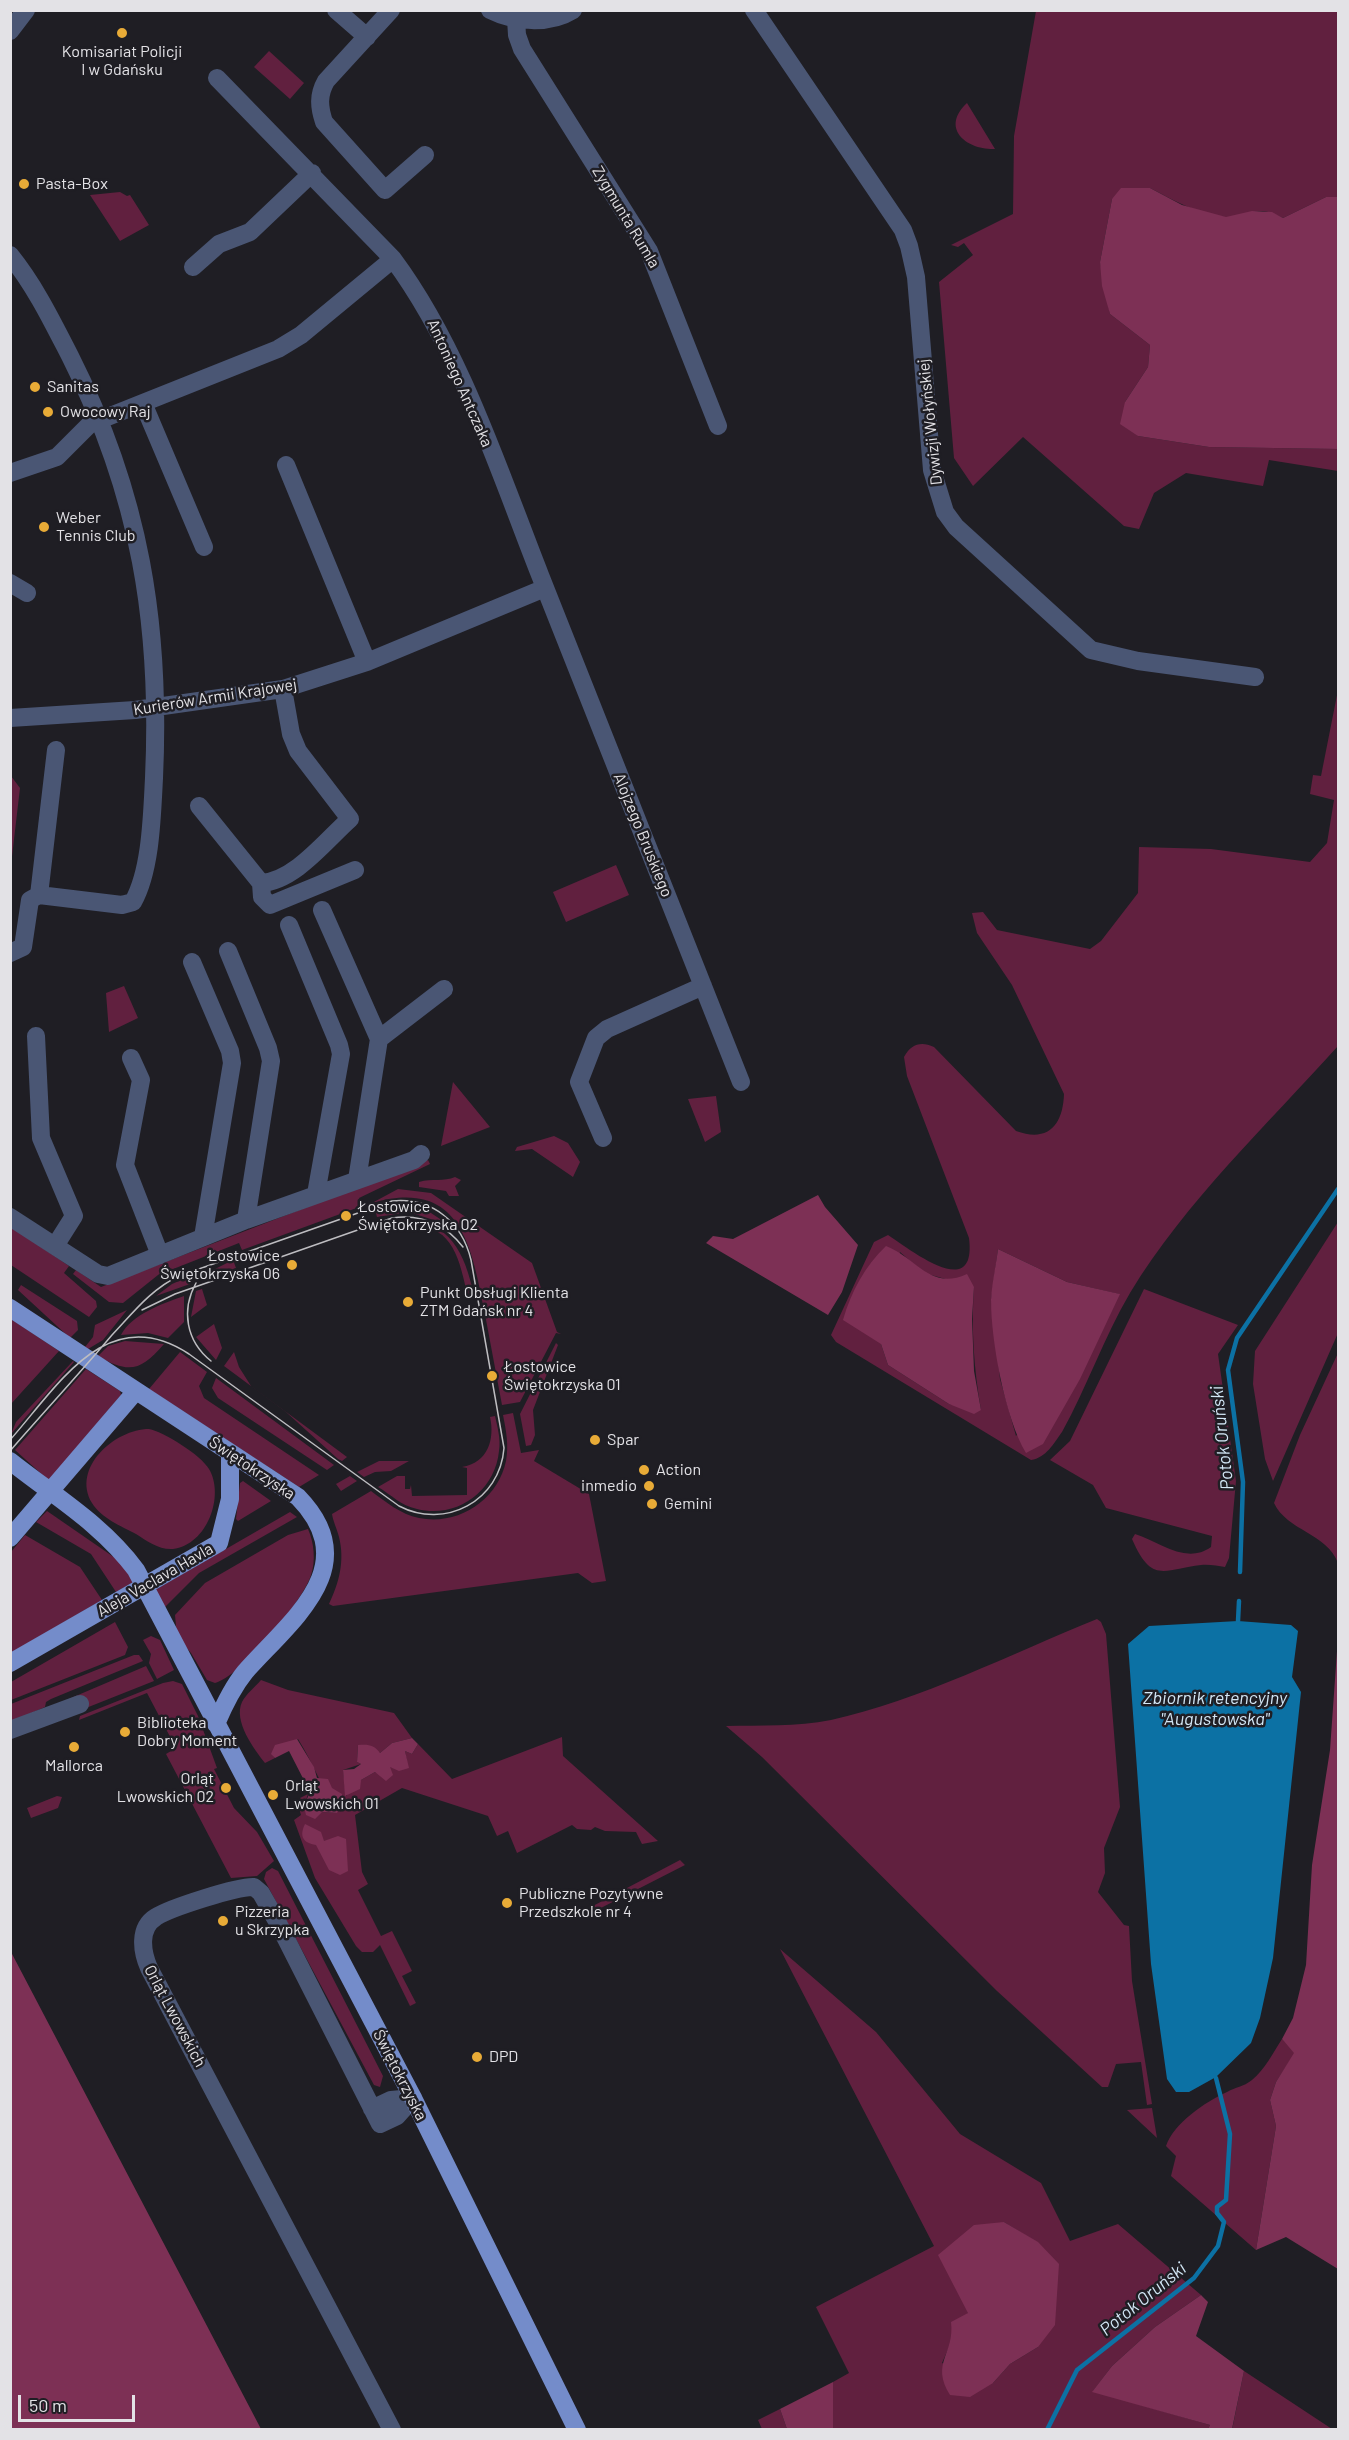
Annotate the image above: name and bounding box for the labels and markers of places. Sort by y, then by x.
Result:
marker: Komisariat Policji I w Gdańsku [115,26,129,40]
place label: Komisariat Policji I w Gdańsku [62,42,182,80]
place label: Pasta-Box [36,174,108,194]
marker: Pasta-Box [17,177,31,191]
place label: Sanitas [47,377,99,397]
marker: Sanitas [28,380,42,394]
place label: Owocowy Raj [60,402,151,422]
marker: Owocowy Raj [41,405,55,419]
place label: Weber Tennis Club [56,508,135,546]
marker: Weber Tennis Club [37,520,51,534]
place label: Łostowice Świętokrzyska 02 [358,1197,478,1235]
marker: Łostowice Świętokrzyska 02 [339,1209,353,1223]
place label: Łostowice Świętokrzyska 06 [160,1246,280,1284]
marker: Łostowice Świętokrzyska 06 [285,1258,299,1272]
place label: Punkt Obsługi Klienta ZTM Gdańsk nr 4 [420,1283,569,1321]
marker: Punkt Obsługi Klienta ZTM Gdańsk nr 4 [401,1295,415,1309]
place label: Łostowice Świętokrzyska 01 [504,1357,621,1395]
marker: Łostowice Świętokrzyska 01 [485,1369,499,1383]
place label: Spar [607,1430,639,1450]
marker: Spar [588,1433,602,1447]
place label: Action [656,1460,701,1480]
marker: Action [637,1463,651,1477]
place label: inmedio [581,1476,637,1496]
marker: inmedio [642,1479,656,1493]
place label: Gemini [664,1494,712,1514]
marker: Gemini [645,1497,659,1511]
place label: Biblioteka Dobry Moment [137,1713,237,1751]
marker: Biblioteka Dobry Moment [118,1725,132,1739]
marker: Mallorca [67,1740,81,1754]
place label: Mallorca [45,1756,103,1776]
place label: Orląt Lwowskich 02 [117,1769,214,1807]
place label: Orląt Lwowskich 01 [285,1776,379,1814]
marker: Orląt Lwowskich 02 [219,1781,233,1795]
marker: Orląt Lwowskich 01 [266,1788,280,1802]
place label: Publiczne Pozytywne Przedszkole nr 4 [519,1884,663,1922]
marker: Publiczne Pozytywne Przedszkole nr 4 [500,1896,514,1910]
place label: Pizzeria u Skrzypka [235,1902,309,1940]
marker: Pizzeria u Skrzypka [216,1914,230,1928]
place label: DPD [489,2047,518,2067]
marker: DPD [470,2050,484,2064]

